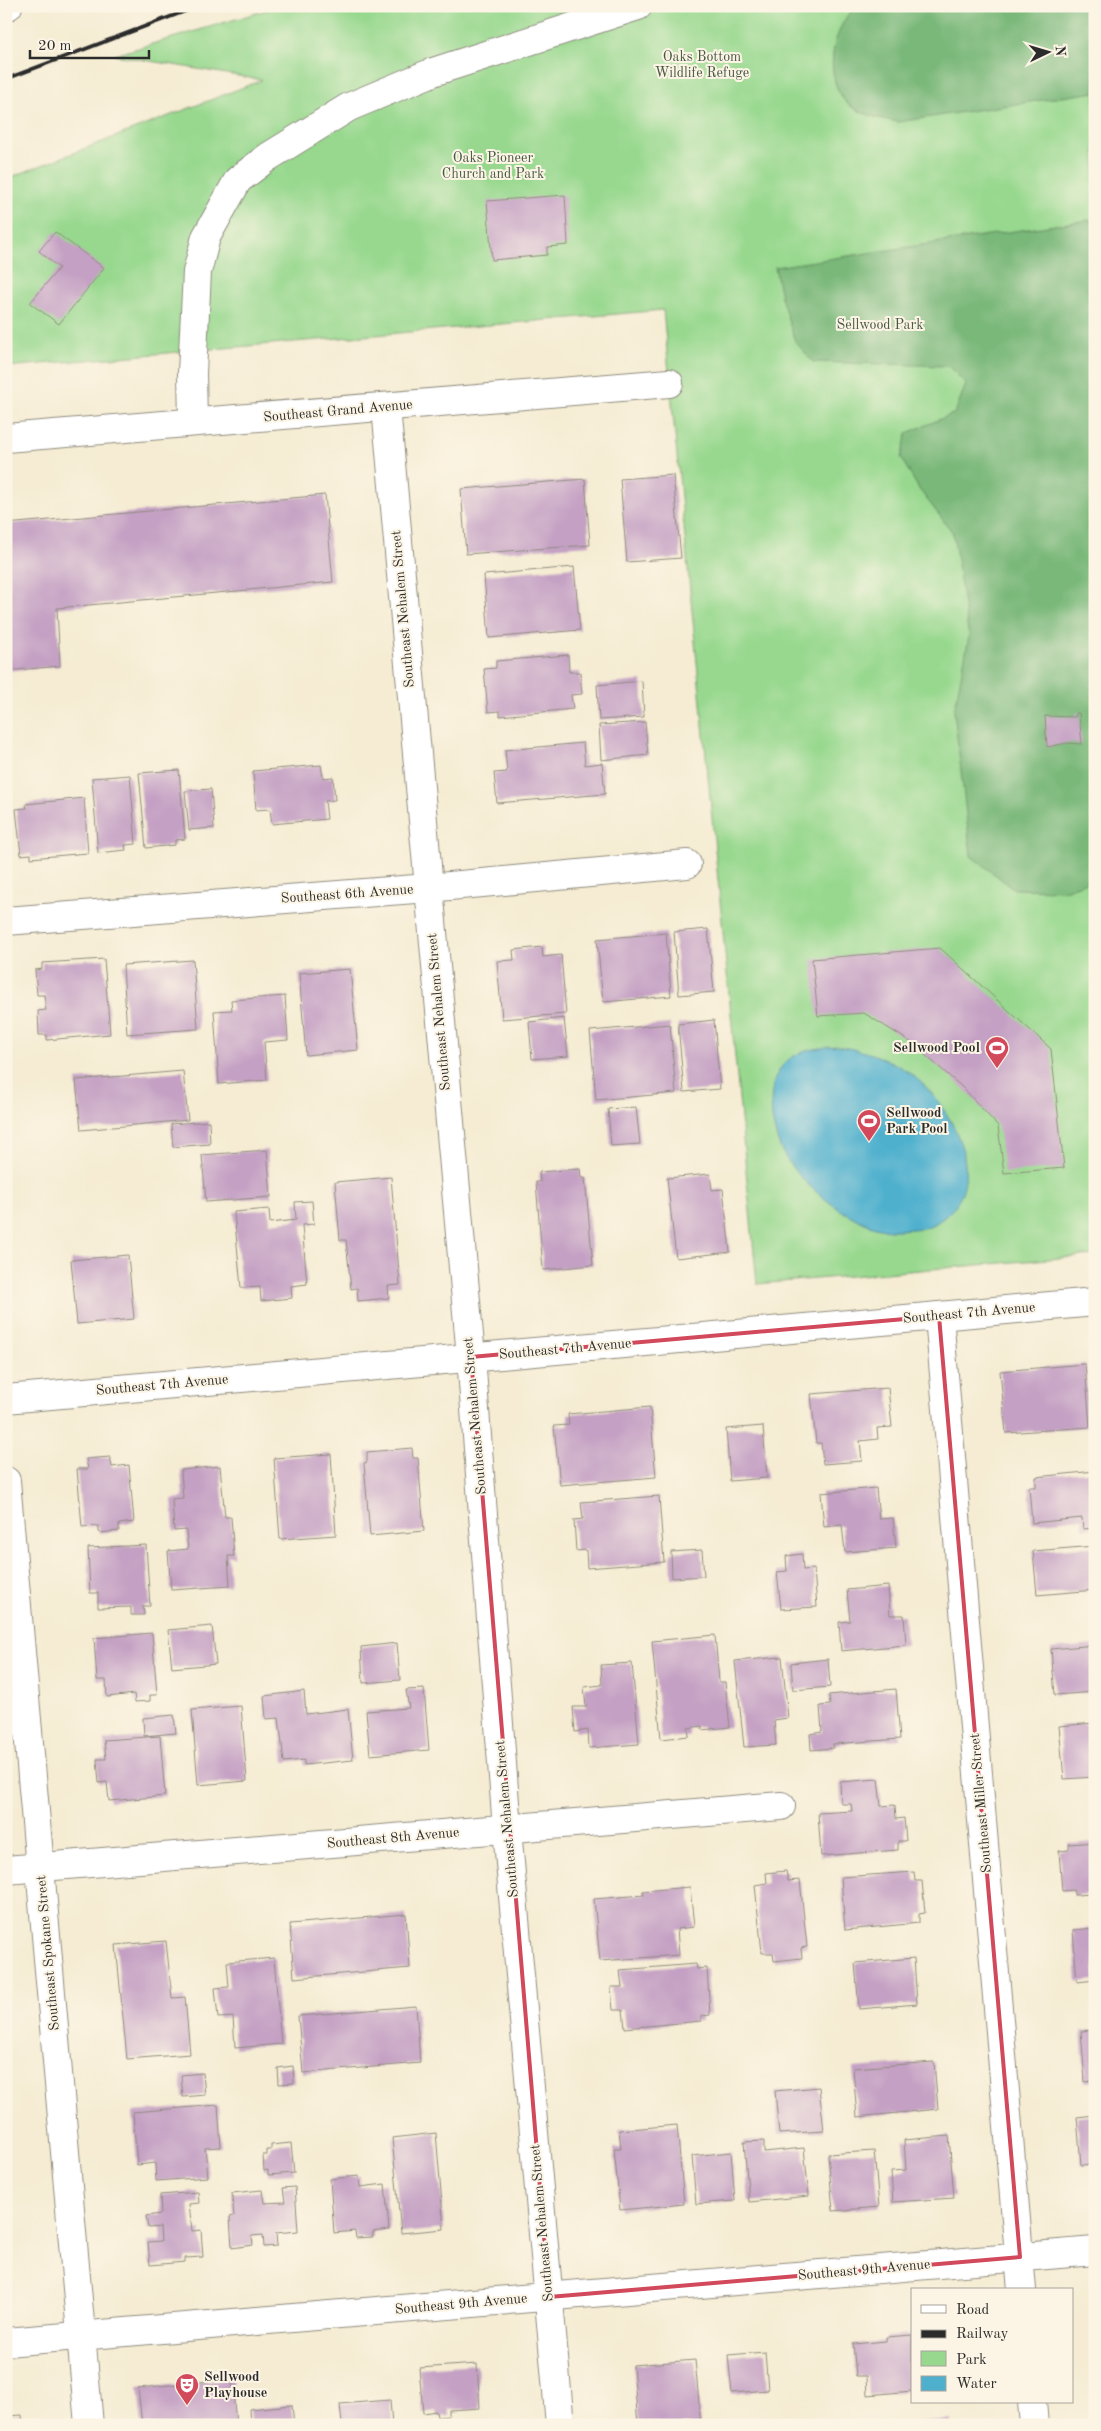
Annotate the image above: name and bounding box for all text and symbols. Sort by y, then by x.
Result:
scale bar [30,28,149,60]
north arrow [1024,28,1074,78]
text: 20 m [38,39,72,54]
text: N [1053,45,1067,57]
park label: Oaks Bottom Wildlife Refuge [655,50,749,80]
park label: Oaks Pioneer Church and Park [442,151,544,181]
park label: Sellwood Park [837,318,923,332]
street label: Southeast Grand Avenue [263,397,413,425]
street label: Southeast Nehalem Street [389,530,417,688]
street label: Southeast 6th Avenue [280,882,414,906]
street label: Southeast Nehalem Street [425,933,453,1091]
sports icon: Sellwood Pool [984,1035,1010,1069]
place label: Sellwood Pool [893,1041,980,1055]
place label: Sellwood Park Pool [886,1106,948,1136]
sports icon: Sellwood Park Pool [856,1108,882,1142]
street label: Southeast 7th Avenue [902,1300,1036,1326]
street label: Southeast 7th Avenue [498,1336,632,1362]
street label: Southeast Nehalem Street [461,1337,489,1495]
street label: Southeast 7th Avenue [95,1372,229,1398]
street label: Southeast Miller Street [968,1732,994,1873]
street label: Southeast Nehalem Street [493,1740,521,1898]
street label: Southeast 8th Avenue [326,1825,460,1851]
street label: Southeast Spokane Street [34,1875,62,2031]
street label: Southeast Nehalem Street [528,2144,556,2302]
street label: Southeast 9th Avenue [797,2257,931,2283]
legend [911,2288,1074,2404]
street label: Southeast 9th Avenue [394,2291,528,2317]
text: Road [956,2303,990,2318]
text: Railway [956,2327,1009,2342]
text: Park [956,2353,987,2368]
place label: Sellwood Playhouse [204,2370,267,2400]
theatre icon: Sellwood Playhouse [174,2372,200,2406]
text: Water [956,2377,997,2392]

